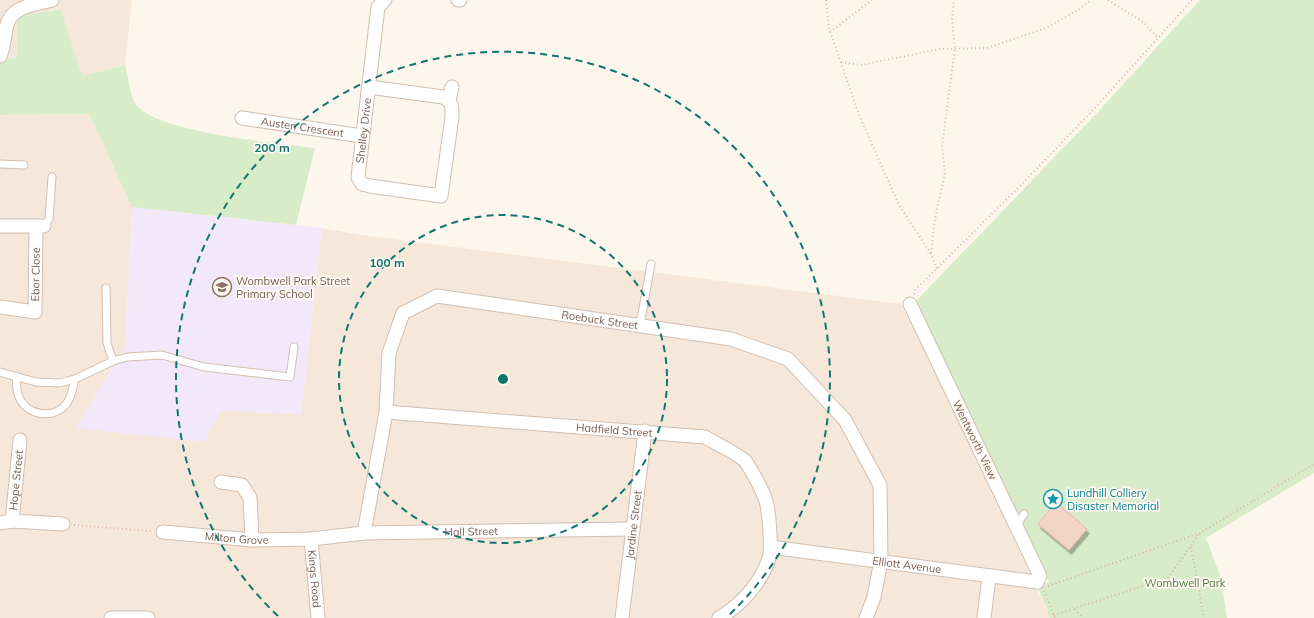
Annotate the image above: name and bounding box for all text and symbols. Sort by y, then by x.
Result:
street label: Shelley Drive [353,97,374,164]
street label: Austen Crescent [260,114,345,140]
text: 200 m [254,140,290,155]
street label: Ebor Close [28,247,43,302]
text: 100 m [369,255,405,270]
place label: Wombwell Park Street Primary School [236,274,350,301]
school or university icon: Wombwell Park Street Primary School [211,276,233,298]
street label: Roebuck Street [561,307,639,332]
centre of rings [496,372,510,386]
street label: Wentworth View [950,398,1001,483]
street label: Hadfield Street [576,420,653,440]
street label: Hope Street [6,449,26,511]
place label: Lundhill Colliery Disaster Memorial [1067,486,1159,513]
place icon: Lundhill Colliery Disaster Memorial [1042,488,1064,510]
street label: Jardine Street [622,489,645,560]
street label: Hall Street [444,524,498,539]
street label: Milton Grove [204,529,269,547]
street label: Kings Road [305,549,324,608]
street label: Elliott Avenue [872,553,942,576]
park label: Wombwell Park [1145,576,1226,590]

